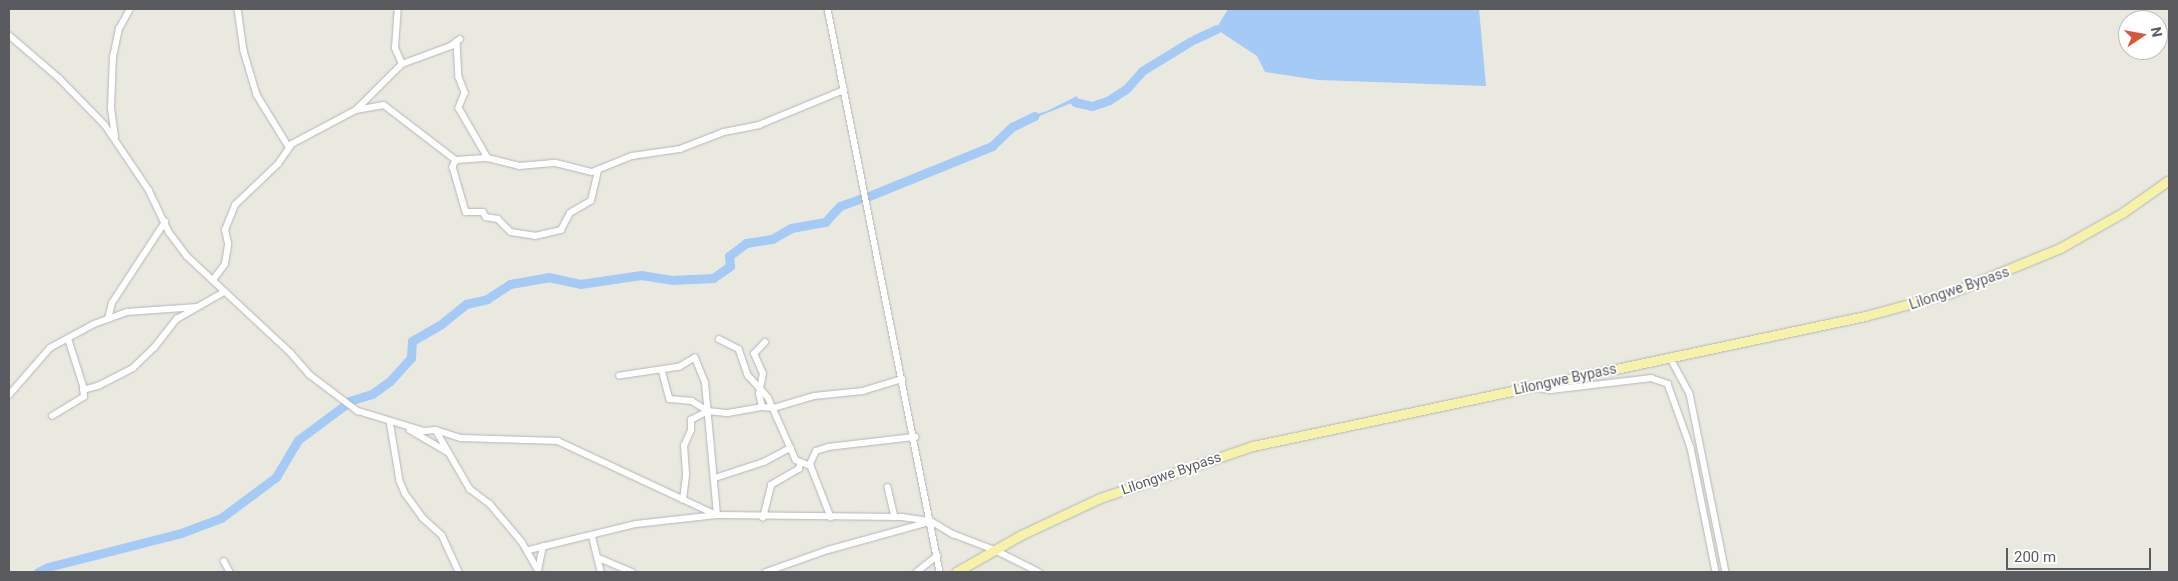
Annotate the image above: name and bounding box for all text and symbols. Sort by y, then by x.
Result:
north arrow [2118,10,2168,60]
text: N [2148,26,2166,39]
street label: Lilongwe Bypass [1907,263,2011,313]
street label: Lilongwe Bypass [1512,360,1618,398]
street label: Lilongwe Bypass [1119,448,1223,498]
scale bar [2008,538,2153,570]
text: 200 m [2014,548,2056,566]

